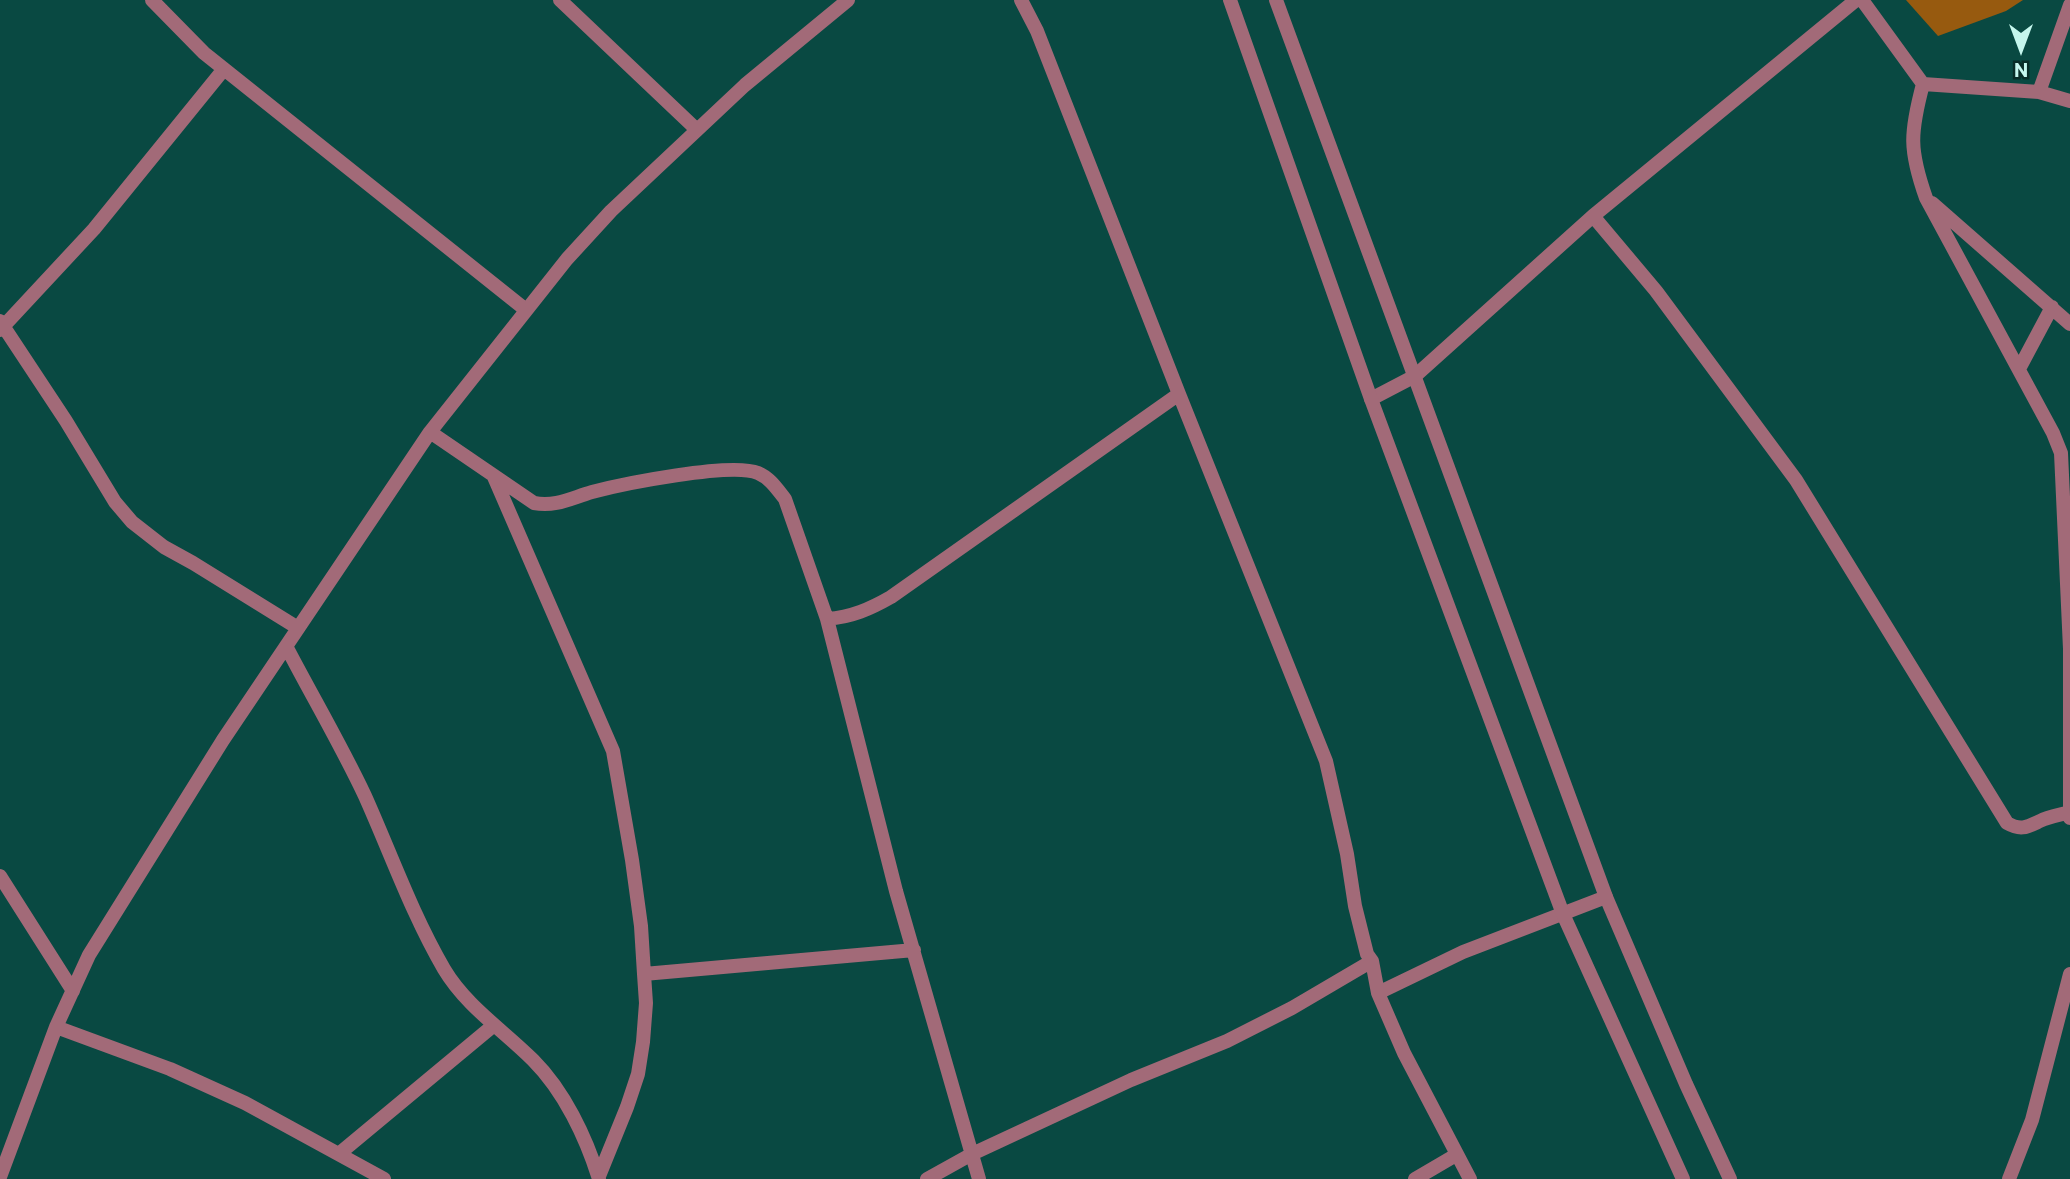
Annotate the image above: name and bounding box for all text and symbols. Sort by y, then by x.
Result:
north arrow [1986,14,2056,84]
text: N [2014,59,2028,82]

